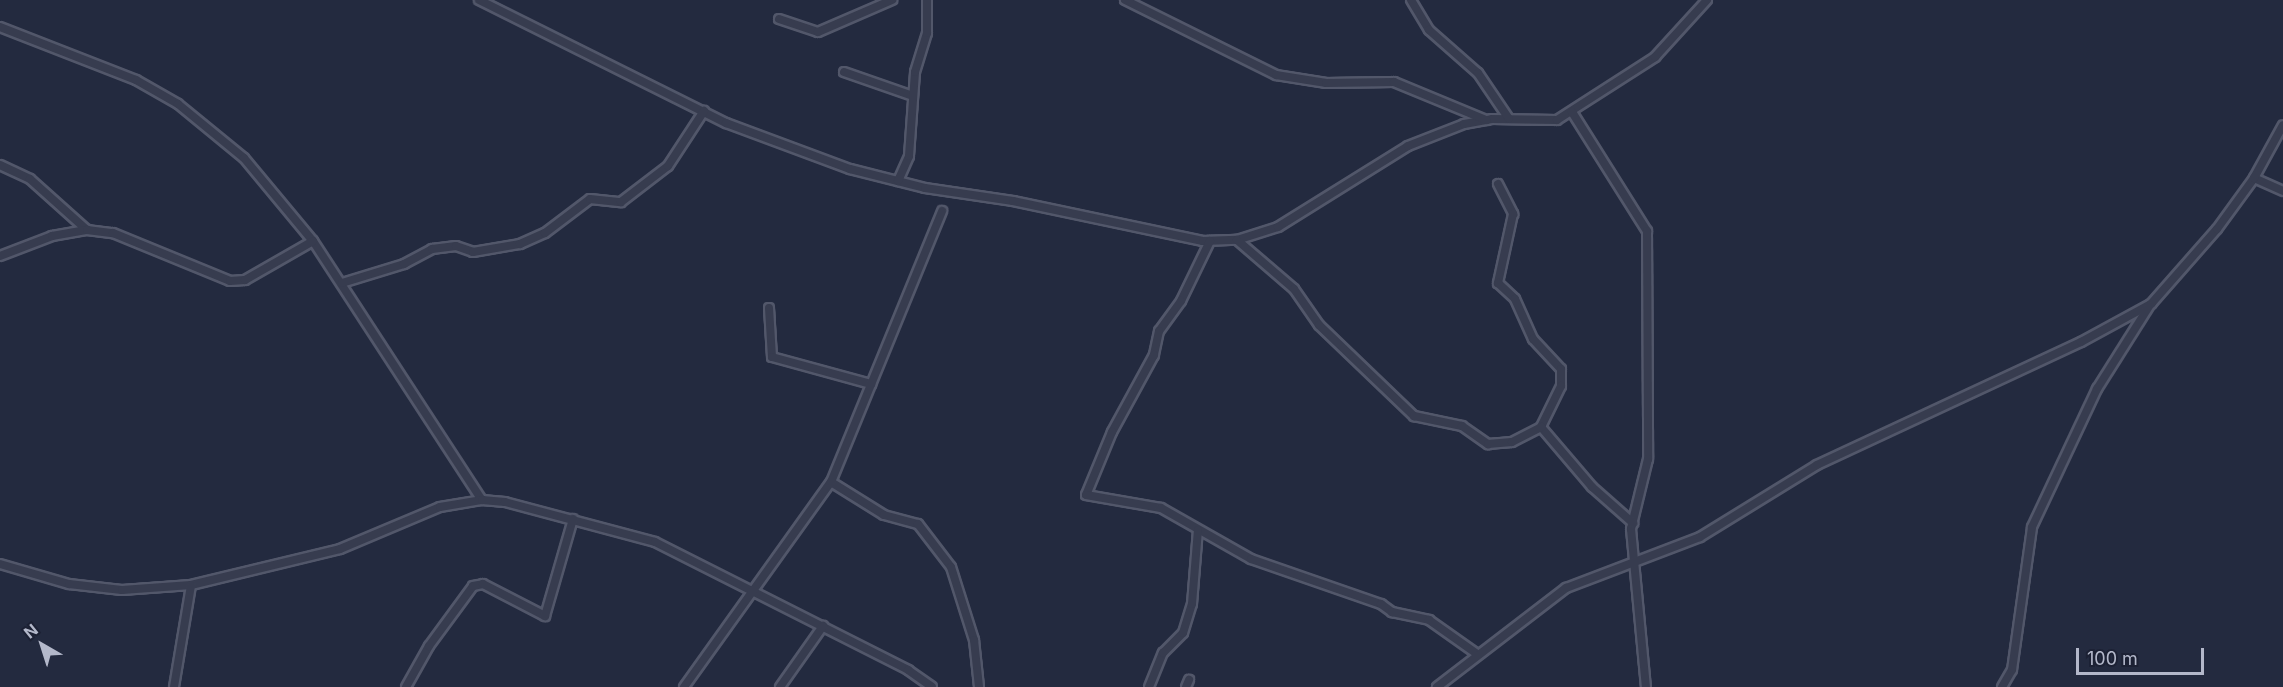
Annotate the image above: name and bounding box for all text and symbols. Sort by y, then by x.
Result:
north arrow [12,615,72,675]
text: N [20,619,42,643]
scale bar [2079,636,2206,674]
text: 100 m [2087,648,2138,669]

